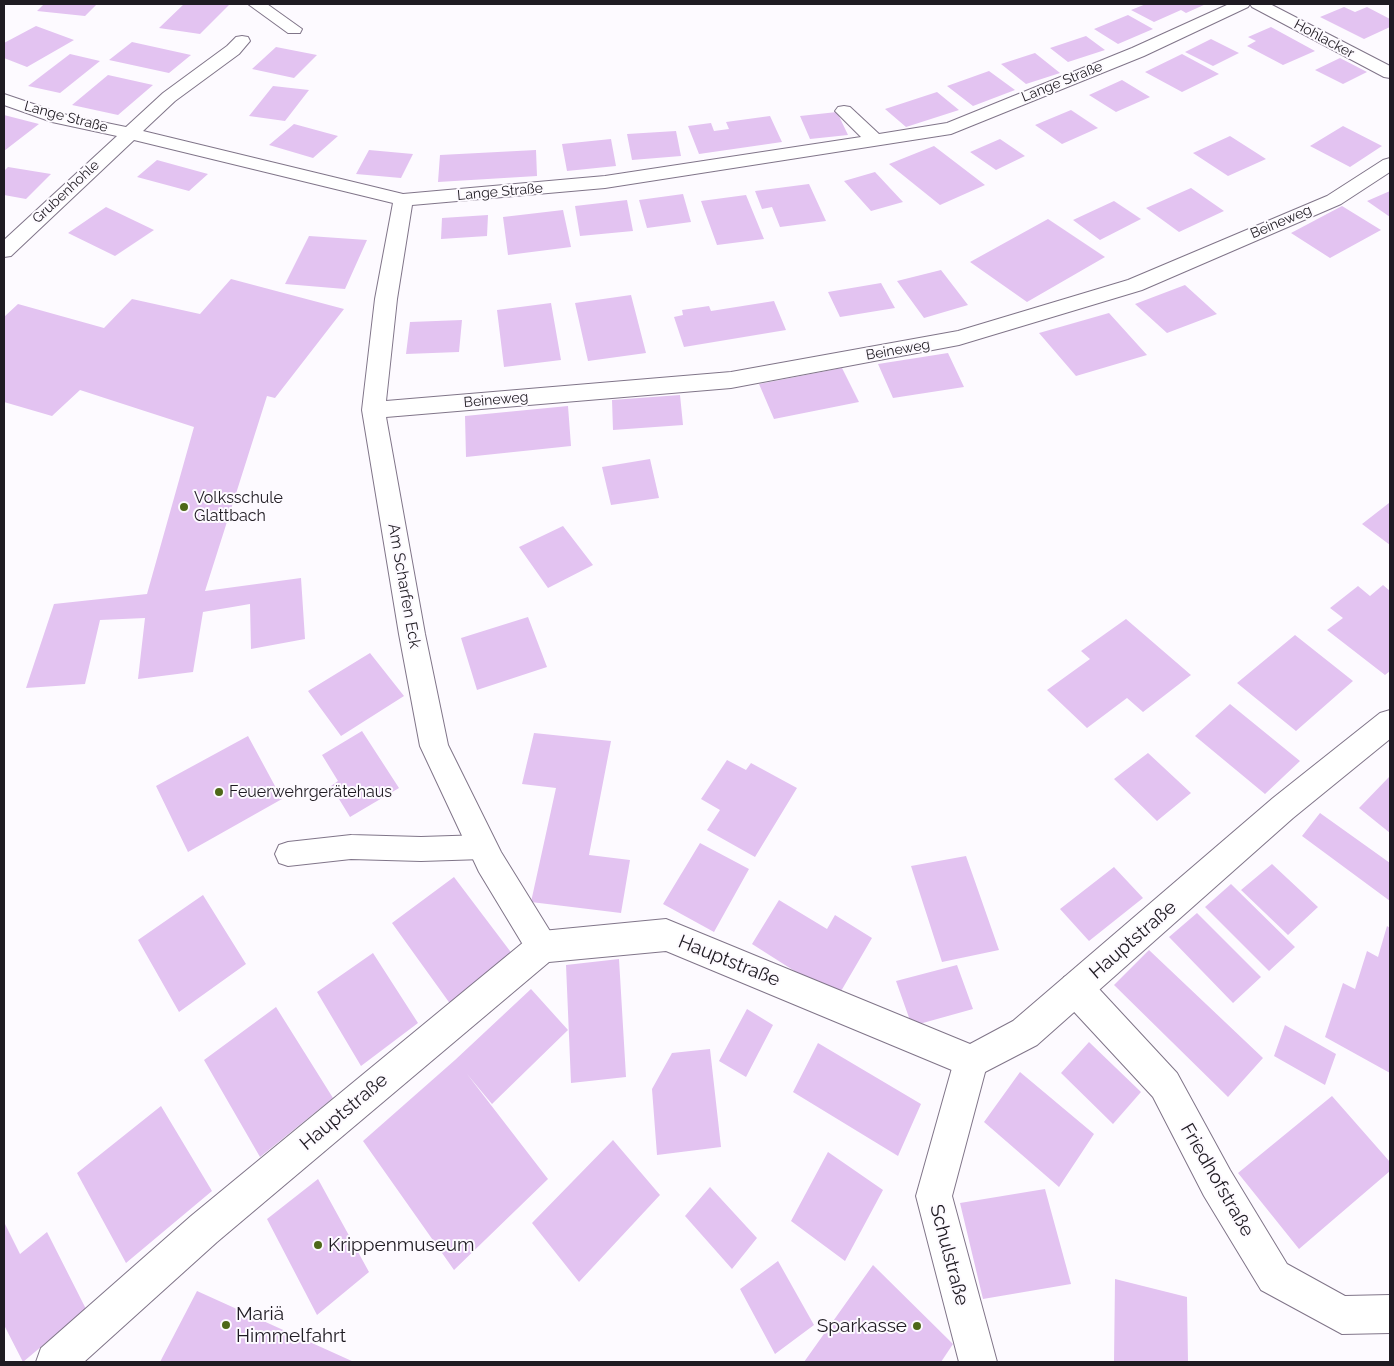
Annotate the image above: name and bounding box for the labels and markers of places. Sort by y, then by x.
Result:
place label: Volksschule Glattbach [194,488,283,526]
marker: Volksschule Glattbach [178,501,190,513]
place label: Feuerwehrgerätehaus [229,782,392,802]
marker: Feuerwehrgerätehaus [213,786,225,798]
place label: Krippenmuseum [328,1234,475,1256]
marker: Krippenmuseum [312,1239,324,1251]
place label: Mariä Himmelfahrt [236,1303,346,1347]
place label: Sparkasse [817,1315,907,1337]
marker: Mariä Himmelfahrt [220,1319,232,1331]
marker: Sparkasse [911,1320,923,1332]

